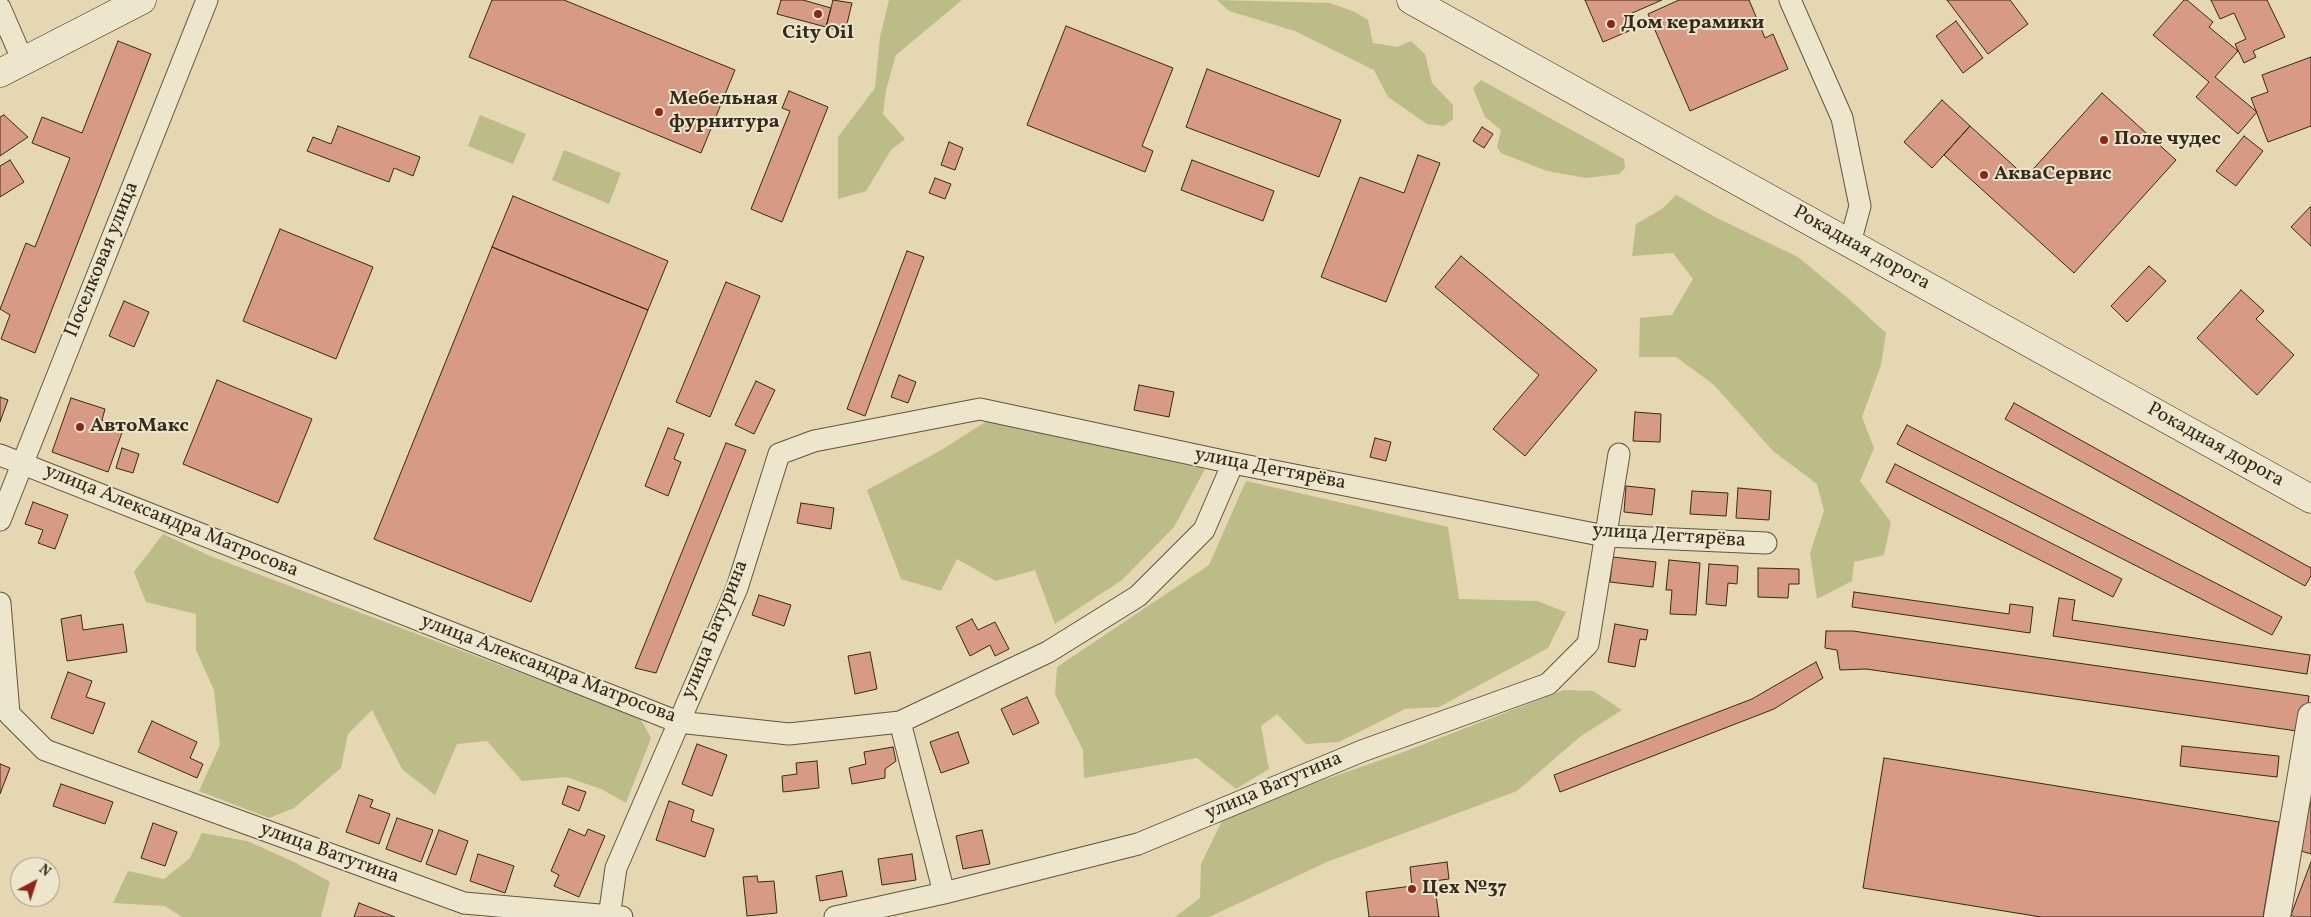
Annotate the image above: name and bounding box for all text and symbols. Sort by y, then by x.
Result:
marker: City Oil [812,8,824,20]
place label: Дом керамики [1621,12,1764,36]
marker: Дом керамики [1605,18,1617,30]
place label: City Oil [782,22,854,46]
place label: Мебельная фурнитура [669,88,780,135]
marker: Мебельная фурнитура [653,106,665,118]
place label: Поле чудес [2114,128,2221,152]
marker: Поле чудес [2098,134,2110,146]
place label: АкваСервис [1994,163,2112,187]
marker: АкваСервис [1978,169,1990,181]
street label: Поселковая улица [61,179,145,341]
street label: Рокадная дорога [1788,201,1934,297]
street label: Рокадная дорога [2142,398,2288,494]
place label: АвтоМакс [90,415,189,439]
marker: АвтоМакс [74,421,86,433]
street label: улица Дегтярёва [1192,444,1348,496]
street label: улица Александра Матросова [40,460,302,584]
street label: улица Дегтярёва [1591,520,1747,554]
street label: улица Батурина [677,557,755,703]
street label: улица Александра Матросова [417,610,679,730]
street label: улица Ватутина [1202,747,1346,827]
street label: улица Ватутина [256,818,402,890]
north arrow [10,857,60,907]
text: N [34,860,54,881]
place label: Цех №37 [1422,877,1507,901]
marker: Цех №37 [1406,883,1418,895]

